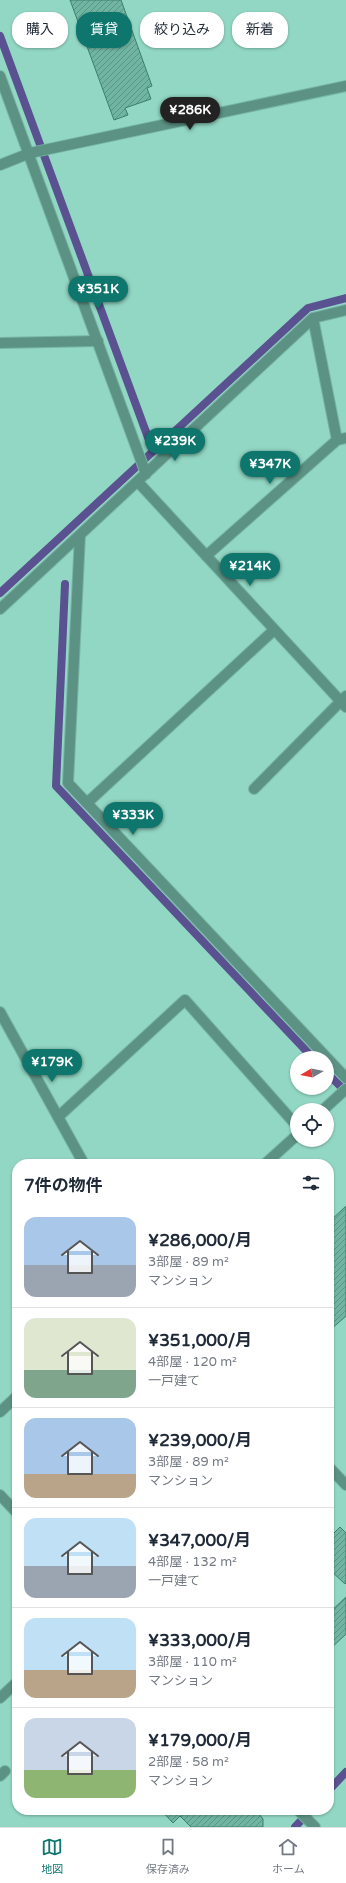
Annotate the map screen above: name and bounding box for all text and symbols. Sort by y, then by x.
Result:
chip: 購入 [12,12,68,48]
chip: 賃貸 [76,12,132,48]
chip: 絞り込み [140,12,224,48]
chip: 新着 [232,12,288,48]
pin: ¥286K [162,97,218,131]
text: ¥286K [169,102,211,118]
pin: ¥351K [70,276,126,310]
text: ¥351K [77,281,119,297]
pin: ¥239K [147,428,203,462]
text: ¥239K [154,433,196,449]
pin: ¥347K [242,451,298,485]
text: ¥347K [249,456,291,472]
pin: ¥214K [222,553,278,587]
text: ¥214K [229,558,271,574]
pin: ¥333K [105,802,161,836]
text: ¥333K [112,807,154,823]
pin: ¥179K [24,1049,80,1083]
north arrow [290,1051,334,1095]
map controls [290,1051,334,1147]
text: ¥179K [31,1054,73,1070]
button: locate [290,1103,334,1147]
icon: filters [300,1172,322,1194]
text: 7件の物件 [24,1175,103,1196]
text: ¥286,000/月 [148,1230,252,1251]
icon: home [56,1233,104,1281]
text: 3部屋 · 89 m² [148,1254,229,1270]
text: マンション [148,1273,213,1289]
text: ¥351,000/月 [148,1330,252,1351]
icon: home [56,1334,104,1382]
text: 4部屋 · 120 m² [148,1354,237,1370]
text: 一戸建て [148,1373,200,1389]
text: ¥239,000/月 [148,1430,252,1451]
icon: home [56,1434,104,1482]
text: 3部屋 · 89 m² [148,1454,229,1470]
text: マンション [148,1473,213,1489]
text: ¥347,000/月 [148,1530,251,1551]
icon: home [56,1534,104,1582]
text: 4部屋 · 132 m² [148,1554,237,1570]
text: 一戸建て [148,1573,200,1589]
text: ¥333,000/月 [148,1630,252,1651]
icon: home [56,1634,104,1682]
text: 3部屋 · 110 m² [148,1654,237,1670]
text: マンション [148,1673,213,1689]
text: ¥179,000/月 [148,1730,252,1751]
icon: home [56,1734,104,1782]
text: 2部屋 · 58 m² [148,1754,229,1770]
text: マンション [148,1773,213,1789]
tab: 地図 [41,1836,63,1876]
tab: 保存済み [146,1836,190,1876]
tab: ホーム [272,1836,305,1876]

